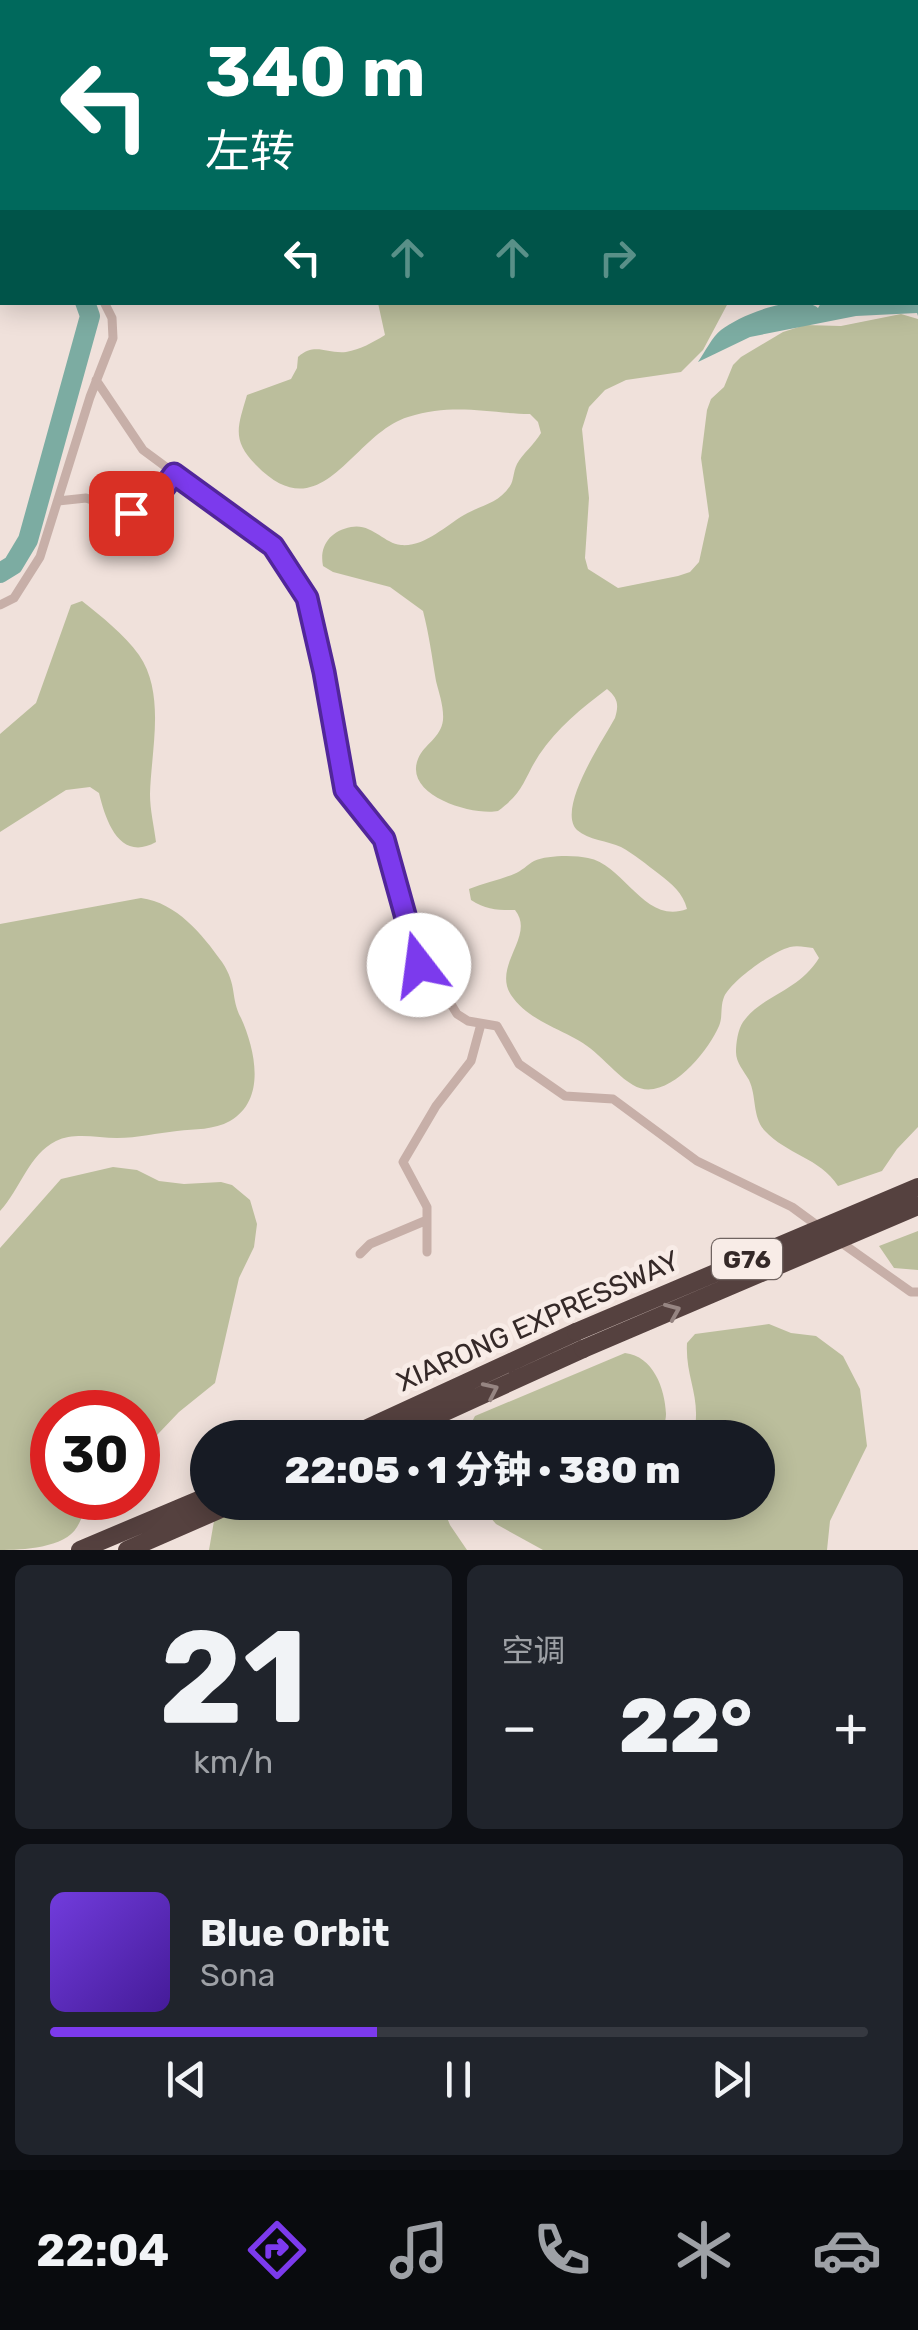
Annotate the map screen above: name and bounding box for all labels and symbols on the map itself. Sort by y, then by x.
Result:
pin [89,471,174,556]
position arrow [367,913,471,1017]
road number: G76 [712,1239,782,1279]
street label: XIARONG EXPRESSWAY [392,1244,684,1398]
one-way arrow [662,1303,680,1323]
one-way arrow [481,1382,499,1402]
speed limit sign: 30 [30,1390,160,1520]

